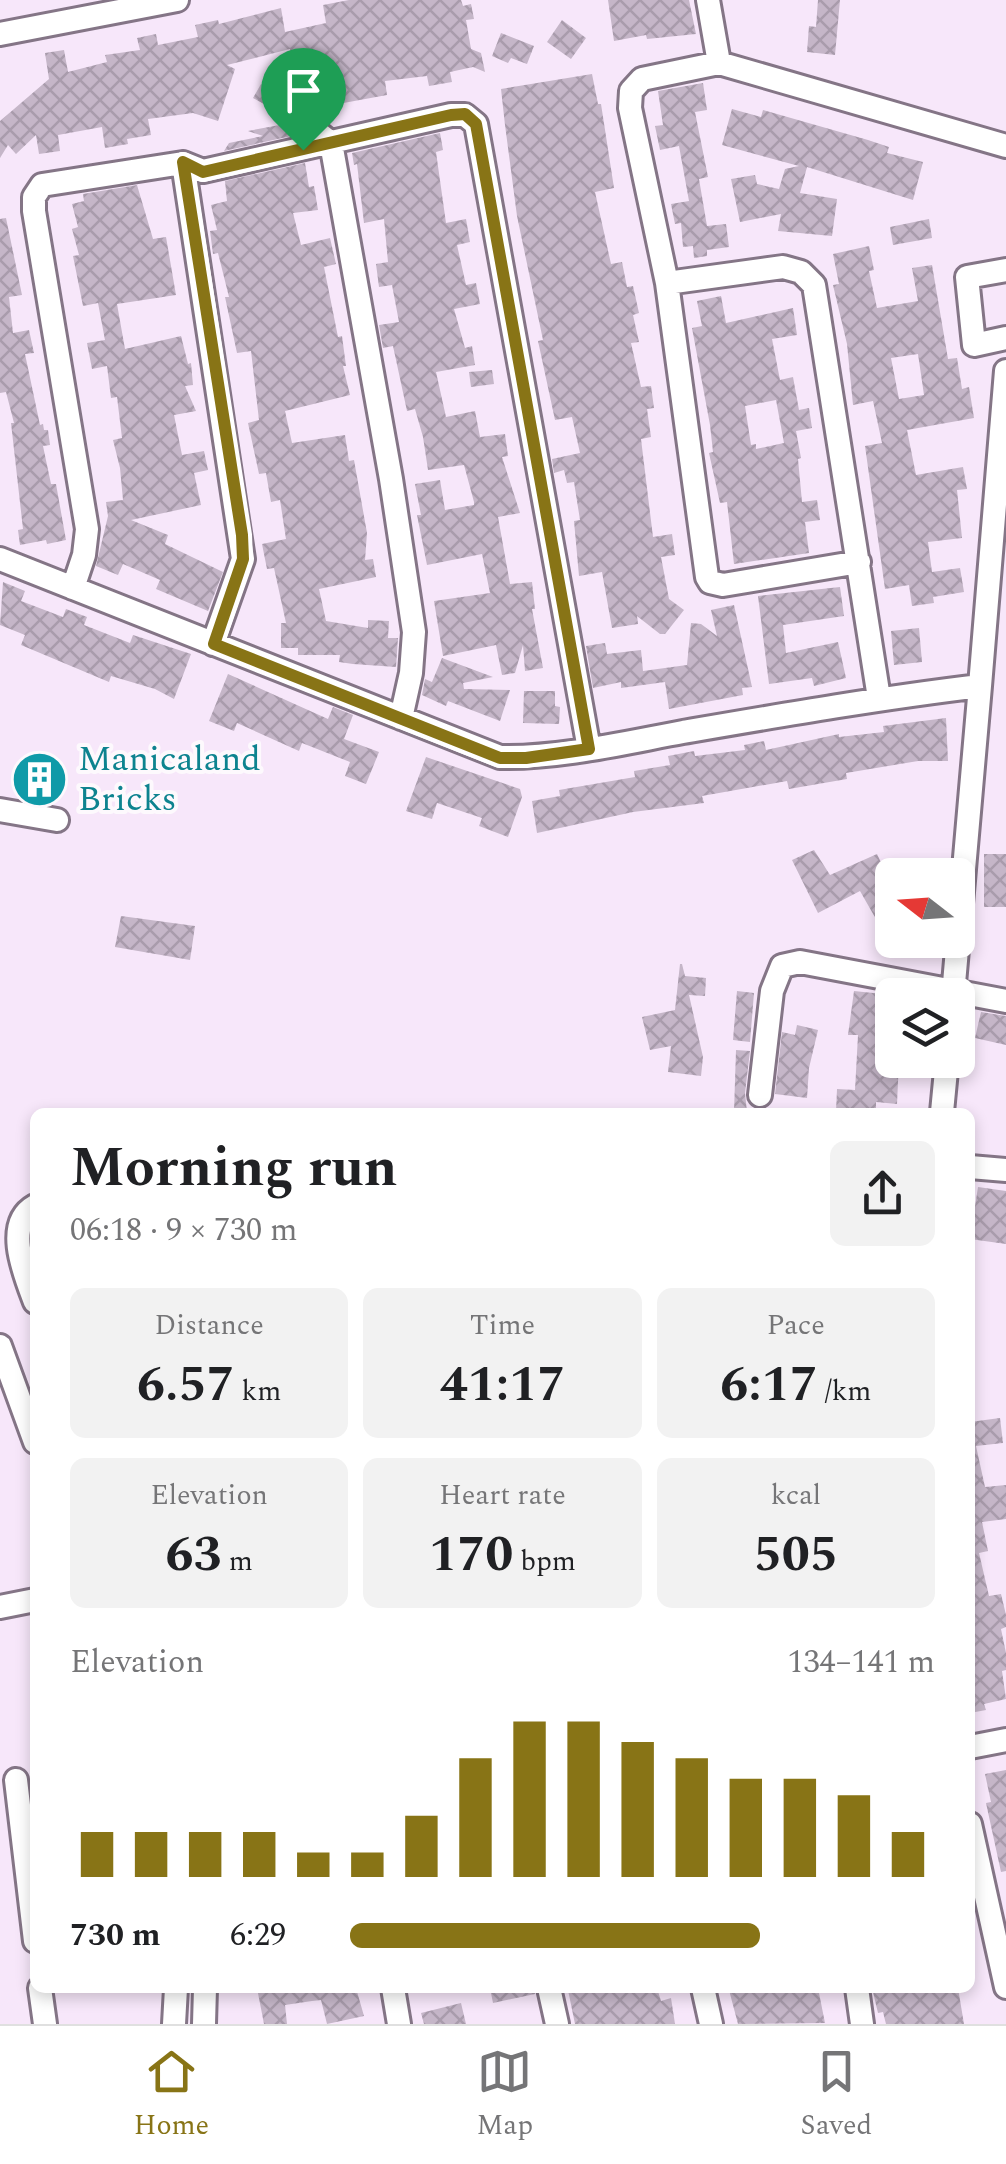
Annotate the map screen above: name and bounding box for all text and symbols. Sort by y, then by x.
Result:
pin [261,48,346,151]
icon: arrive [276,63,331,118]
place label: Manicaland Bricks [78,733,261,826]
building icon: Manicaland Bricks [9,749,69,809]
north arrow [875,858,975,958]
map controls [875,858,975,1078]
button: layers [875,978,975,1078]
text: Morning run [70,1127,398,1210]
button: share [830,1141,935,1246]
text: 06:18 · 9 × 730 m [70,1206,298,1255]
text: Distance [155,1304,264,1347]
text: Time [470,1304,535,1347]
text: Pace [767,1304,825,1347]
text: 6.57 [137,1347,235,1423]
text: 41:17 [440,1347,565,1423]
text: 6:17 [720,1347,818,1423]
text: km [235,1370,281,1413]
text: /km [818,1370,871,1413]
text: Elevation [151,1474,268,1517]
text: Heart rate [439,1474,566,1517]
text: kcal [771,1474,821,1517]
text: 63 [166,1517,222,1593]
text: 170 [429,1517,513,1593]
text: 505 [754,1517,838,1593]
text: m [222,1540,253,1583]
text: bpm [513,1540,576,1583]
text: Elevation [70,1638,204,1687]
text: 134–141 m [787,1638,935,1687]
text: 730 m [70,1911,161,1960]
text: 6:29 [230,1911,286,1960]
tab: Home [134,2044,209,2147]
tab: Map [477,2044,533,2147]
tab: Saved [800,2044,872,2147]

